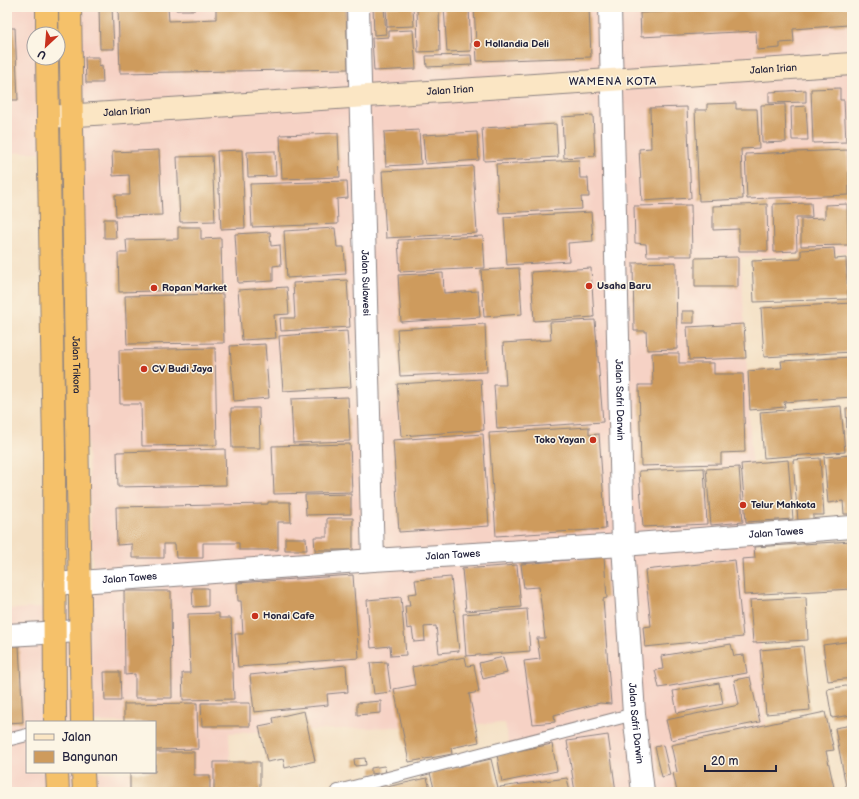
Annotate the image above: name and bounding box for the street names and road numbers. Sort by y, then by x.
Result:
street label: Jalan Irian [749,62,798,77]
street label: Jalan Irian [426,83,474,98]
street label: Jalan Irian [103,104,151,119]
street label: Jalan Sulawesi [359,250,372,316]
street label: Jalan Trikora [70,336,82,394]
street label: Jalan Safri Darwin [613,359,626,441]
street label: Jalan Tawes [748,525,804,541]
street label: Jalan Tawes [425,548,481,563]
street label: Jalan Tawes [102,570,158,586]
street label: Jalan Safri Darwin [626,682,646,765]

